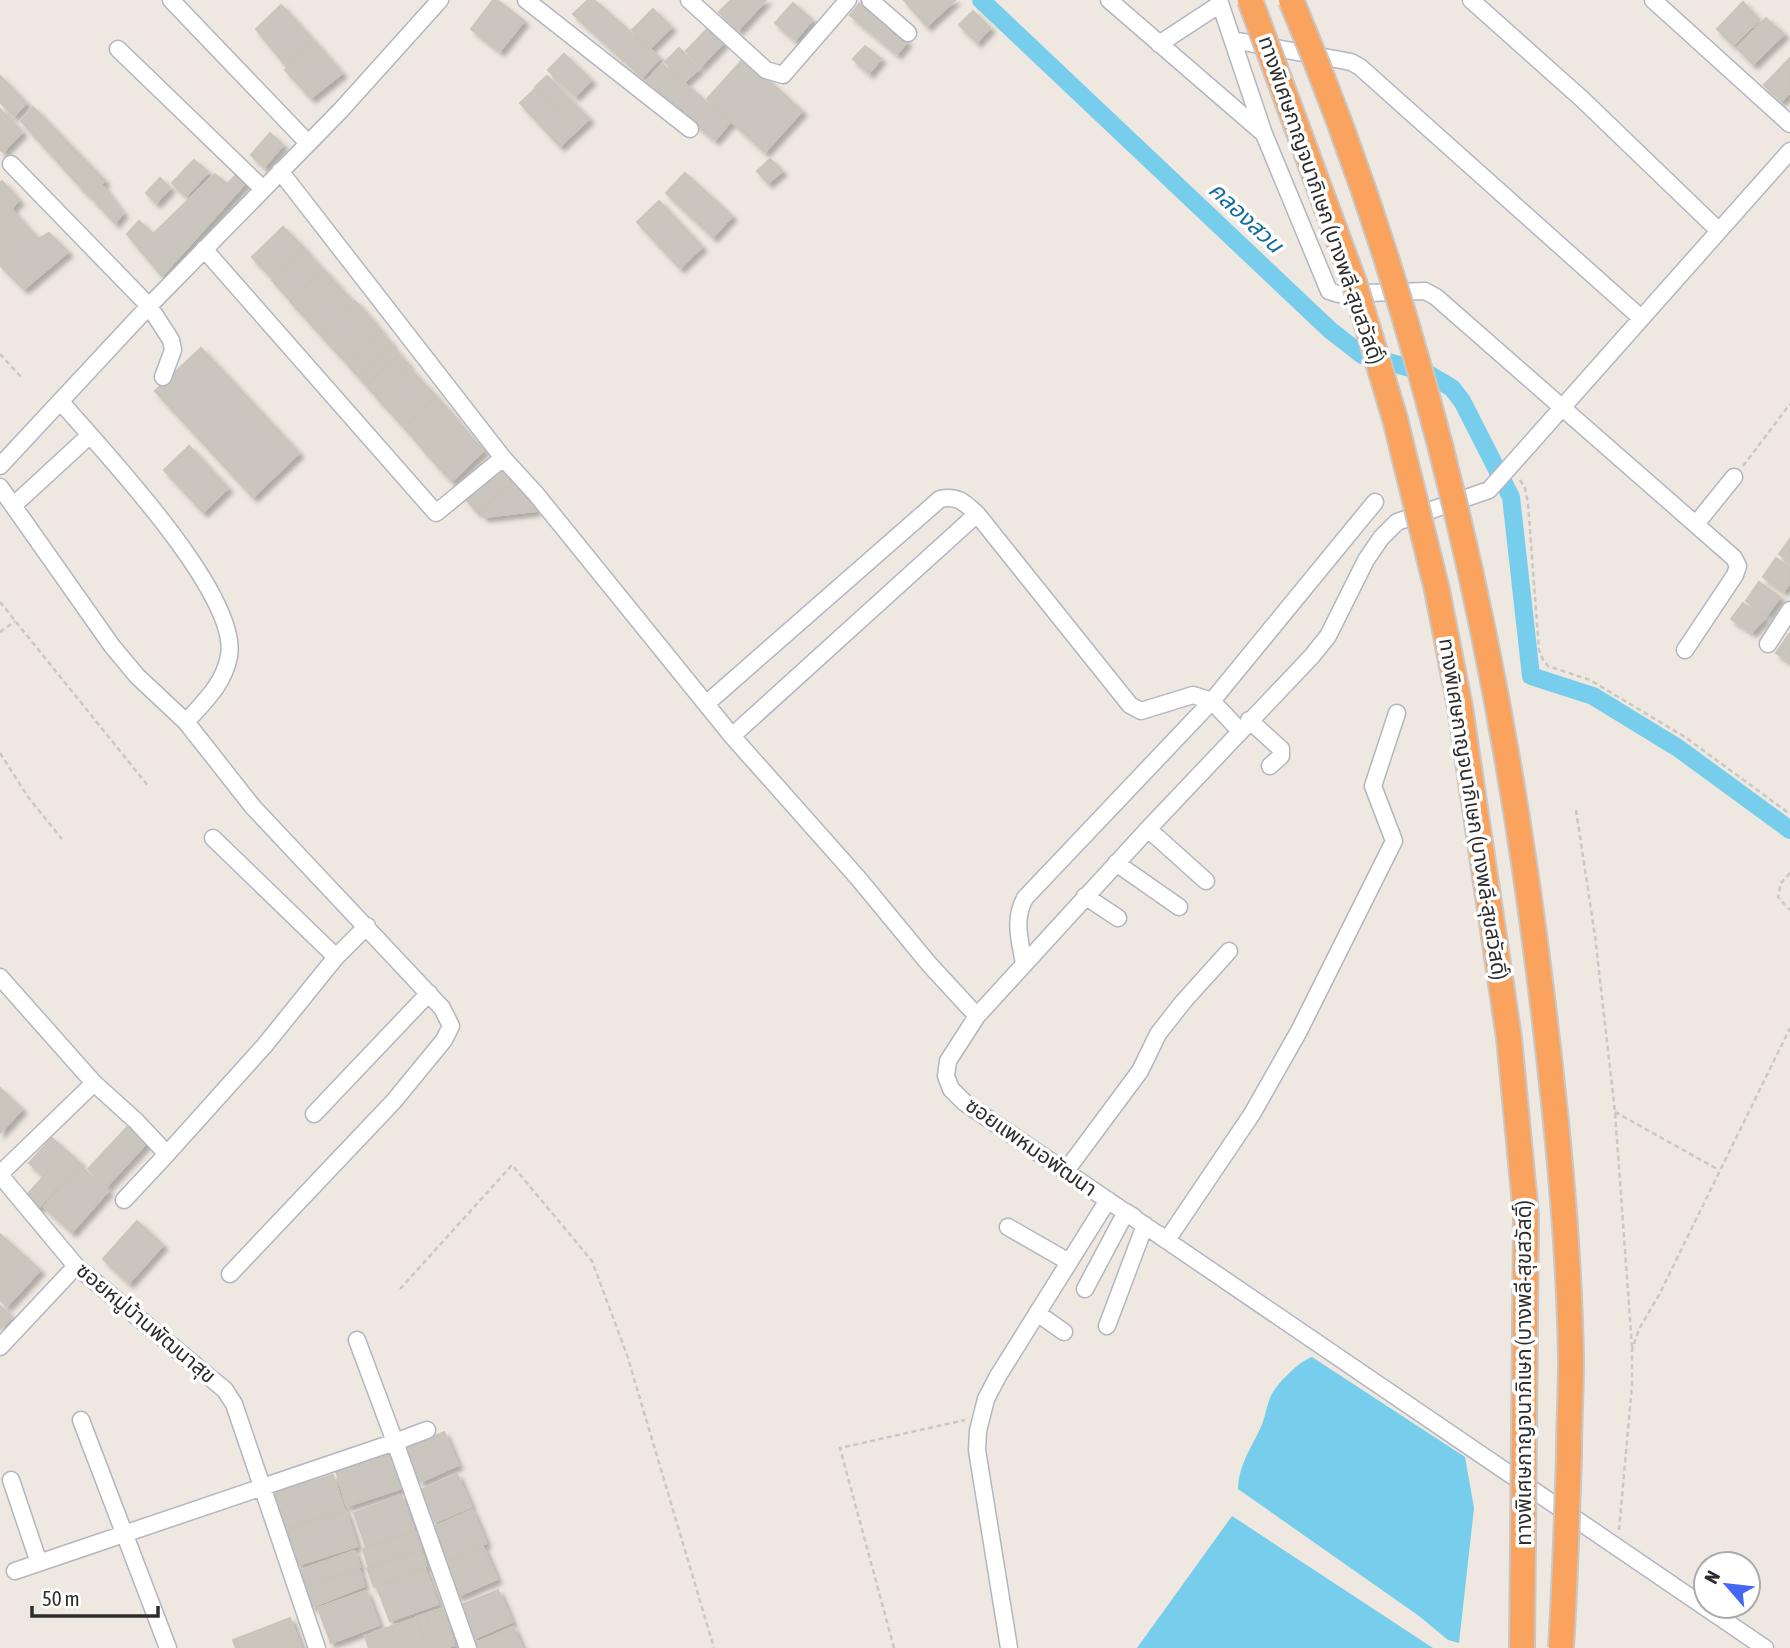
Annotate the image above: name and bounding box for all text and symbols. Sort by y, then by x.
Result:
street label: ทางพิเศษกาญจนาภิเษก (บางพลี-สุขสวัสดิ์) [1252,33,1390,367]
water label: คลองสวน [1204,176,1290,259]
street label: ทางพิเศษกาญจนาภิเษก (บางพลี-สุขสวัสดิ์) [1433,636,1513,982]
street label: ซอยแพหมอพัฒนา [961,1092,1102,1200]
street label: ทางพิเศษกาญจนาภิเษก (บางพลี-สุขสวัสดิ์) [1511,1200,1537,1546]
street label: ซอยหมู่บ้านพัฒนาสุข [71,1257,221,1389]
north arrow [1692,1550,1762,1620]
text: N [1700,1567,1724,1587]
scale bar [32,1574,158,1618]
text: 50 m [42,1586,80,1610]

